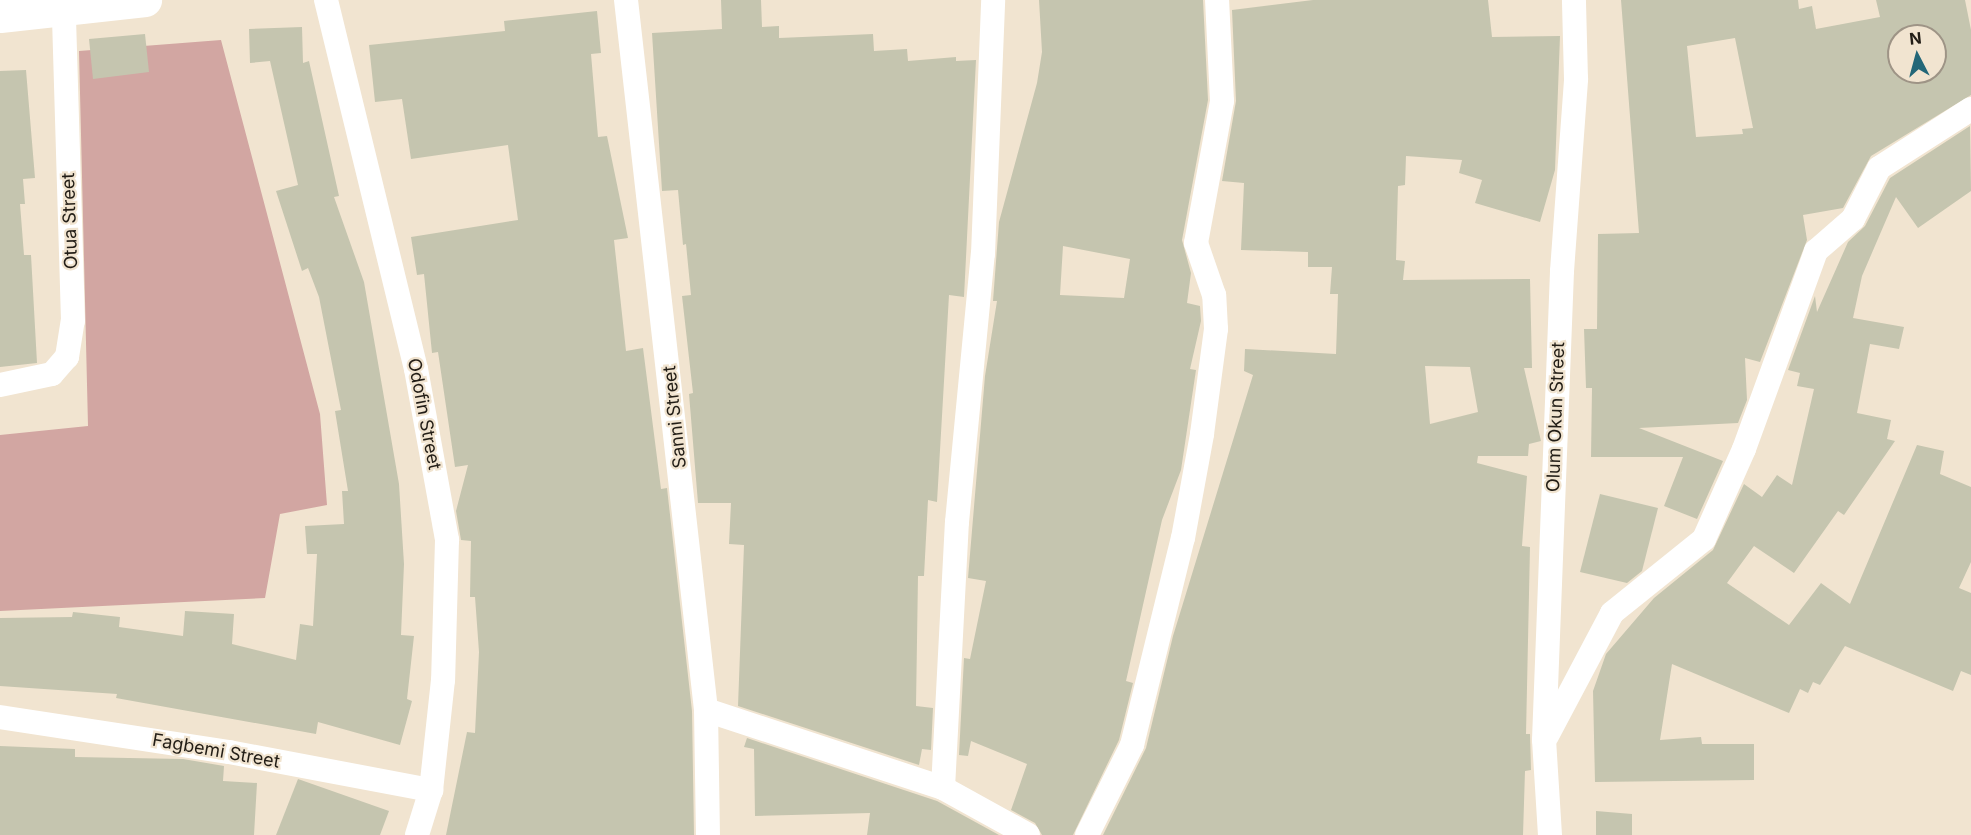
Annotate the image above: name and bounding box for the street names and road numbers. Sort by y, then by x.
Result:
street label: Otua Street [58,173,82,269]
street label: Olum Okun Street [1543,341,1569,493]
street label: Odofin Street [403,356,445,472]
street label: Sanni Street [659,365,691,469]
street label: Fagbemi Street [151,729,281,773]

